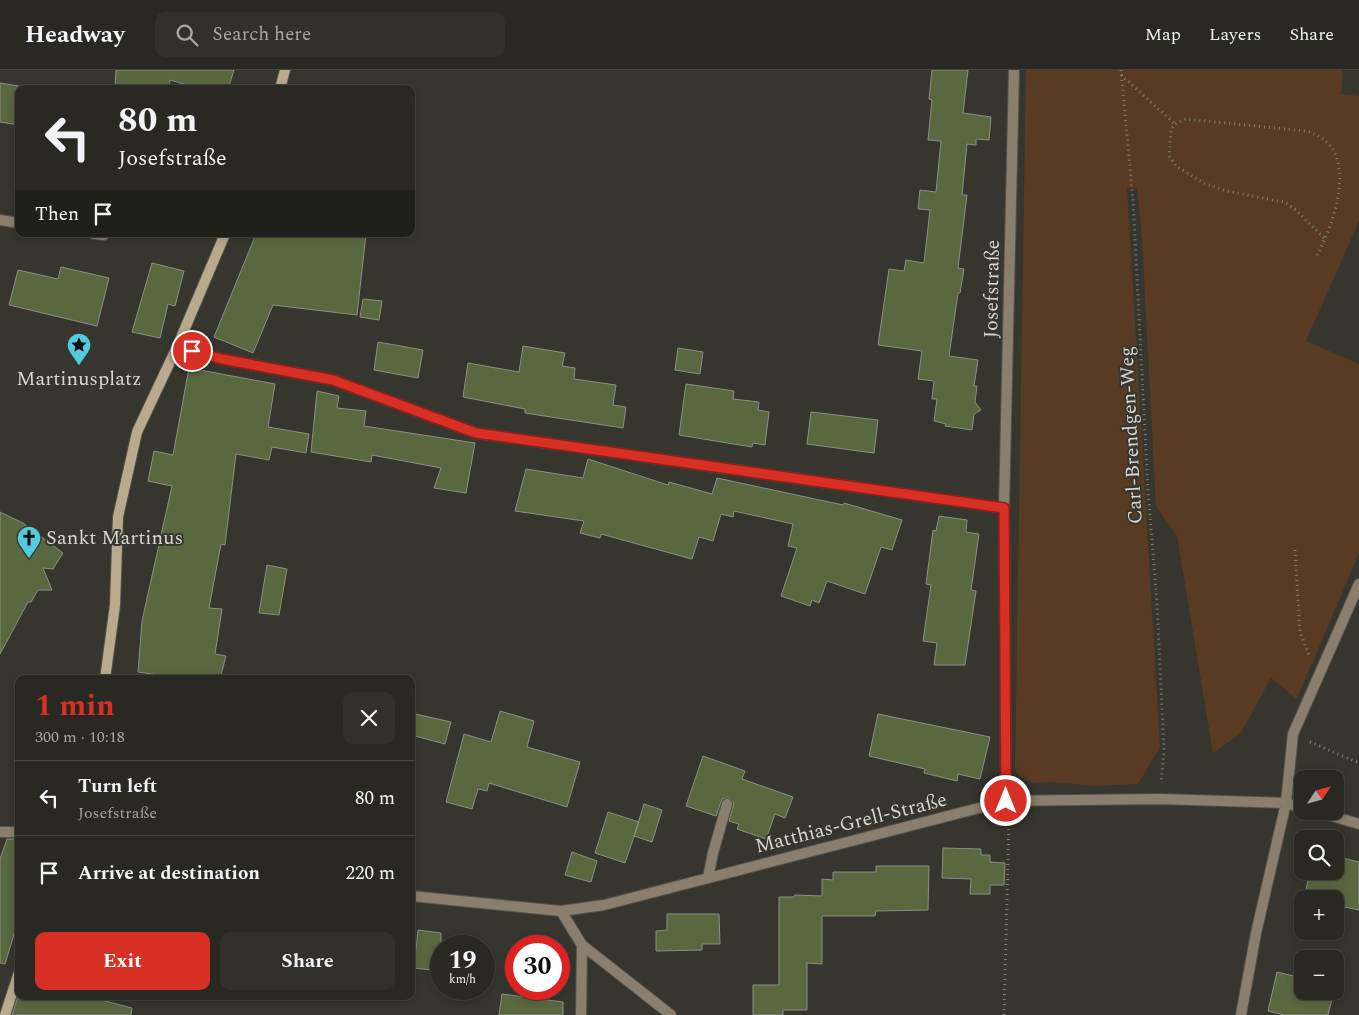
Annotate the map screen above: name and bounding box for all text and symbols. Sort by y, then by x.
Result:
search box [155,12,505,57]
text: Headway [25,17,125,53]
text: Search here [213,20,311,49]
icon: search [173,21,201,49]
text: Map [1145,21,1181,48]
text: Layers [1209,21,1261,48]
text: Share [1289,21,1334,48]
text: 80 m [118,94,198,147]
icon: left [35,105,100,170]
text: Josefstraße [118,142,227,175]
text: Then [35,200,79,229]
icon: arrive [89,200,117,228]
street label: Josefstraße [976,239,1008,339]
pin [171,330,213,372]
place icon: Martinusplatz [66,332,92,366]
icon: arrive [178,337,206,365]
street label: Carl-Brendgen-Weg [1111,345,1151,525]
place label: Martinusplatz [16,364,142,394]
place label: Sankt Martinus [46,523,183,553]
church icon: Sankt Martinus [16,525,42,559]
text: 1 min [35,683,115,729]
button: close [343,692,395,744]
text: 300 m · 10:18 [35,725,125,749]
north arrow [1294,770,1344,820]
map controls [1294,770,1344,1000]
text: Turn left [78,772,157,801]
position arrow [979,774,1031,826]
icon: left [35,784,63,812]
text: 80 m [355,784,395,813]
street label: Matthias-Grell-Straße [752,785,950,861]
text: Josefstraße [78,801,157,825]
button: search [1294,830,1344,880]
icon: arrive [35,859,63,887]
text: Arrive at destination [78,859,260,888]
text: 220 m [345,859,395,888]
button: + [1294,890,1344,940]
button: Exit [35,932,210,990]
button: Share [220,932,395,990]
speed limit sign: 30 [505,935,570,1000]
text: 19 [448,942,477,980]
button: − [1294,950,1344,1000]
text: km/h [449,970,476,989]

